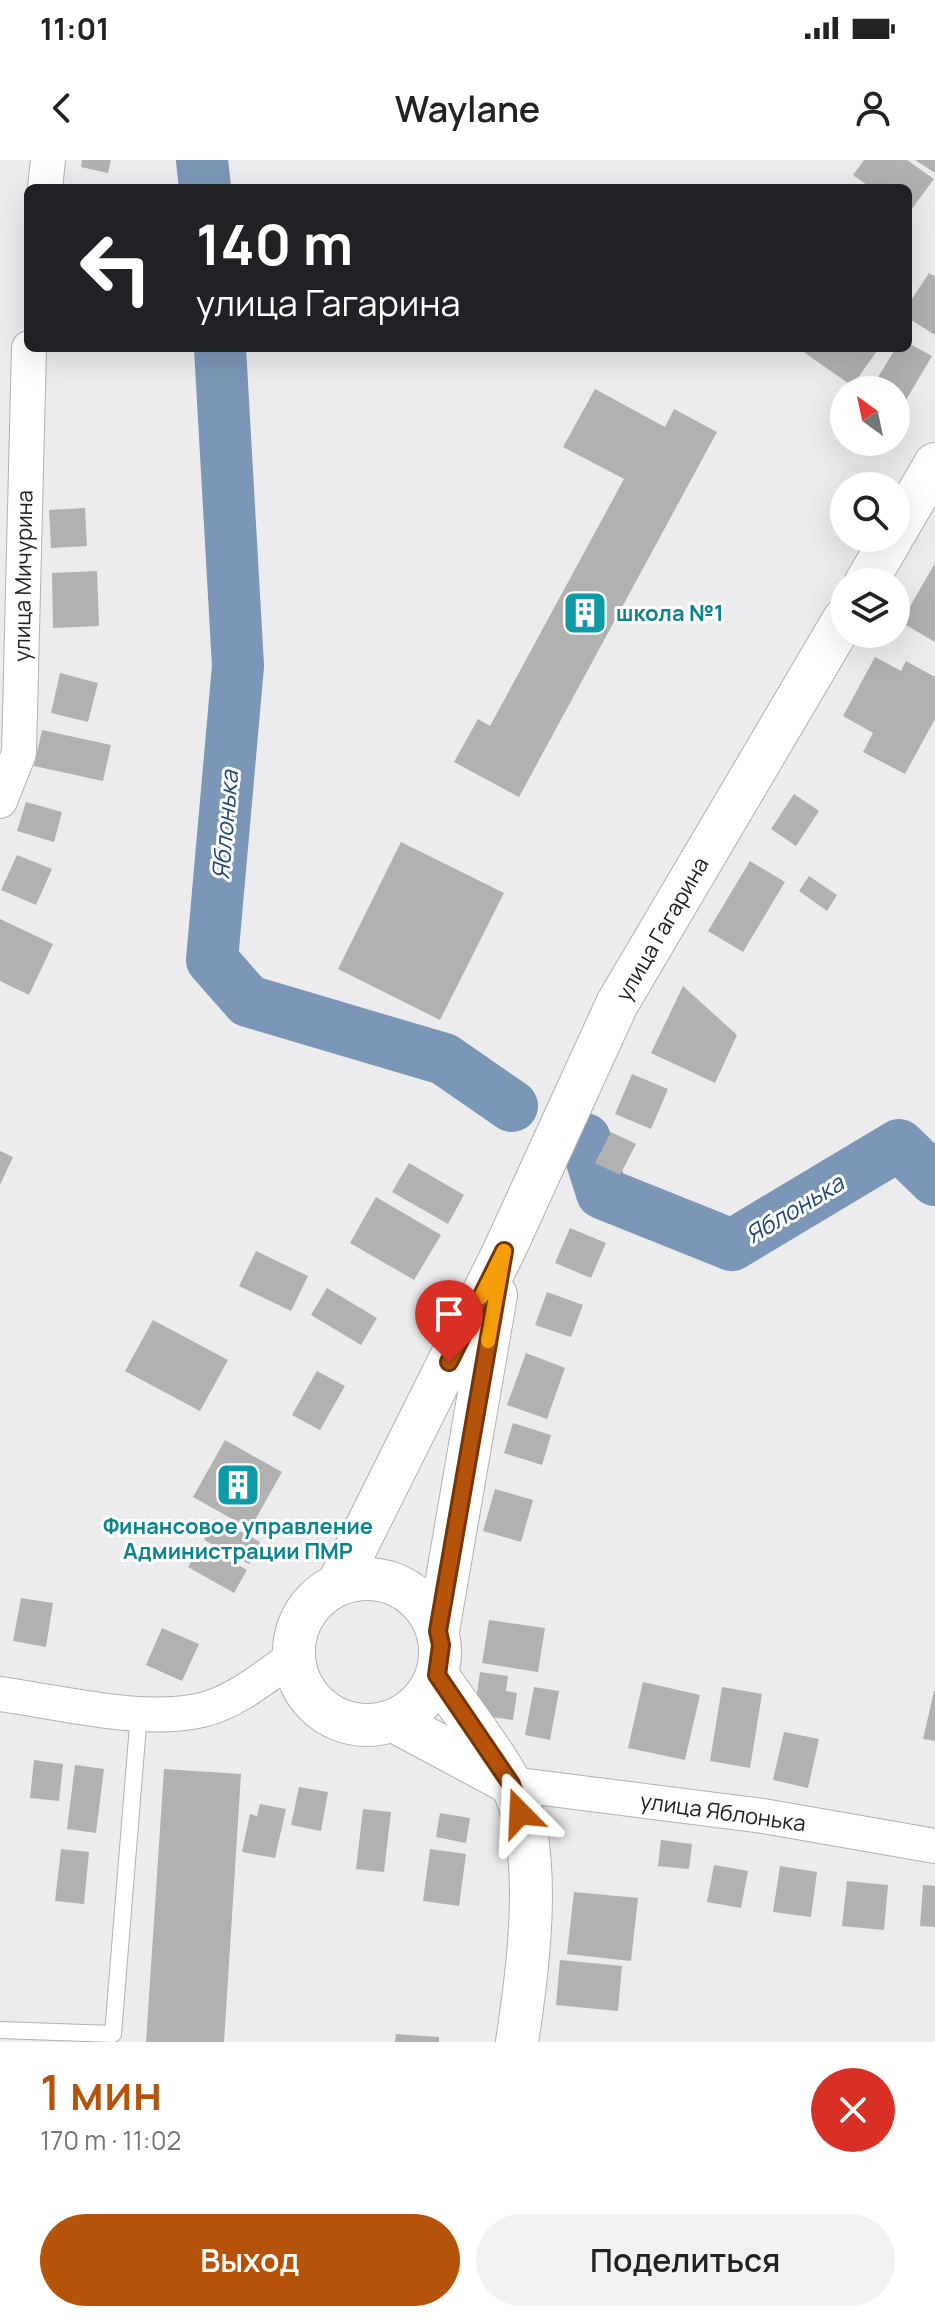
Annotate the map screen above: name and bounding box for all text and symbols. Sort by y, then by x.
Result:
text: 11:01 [40,8,109,49]
text: Waylane [395,84,540,133]
icon: back [40,86,84,130]
icon: person [851,86,895,130]
text: 140 m [196,205,353,282]
icon: left [64,216,168,320]
text: улица Гагарина [196,278,461,327]
north arrow [830,376,910,456]
map controls [830,376,910,648]
button: search [830,472,910,552]
street label: улица Мичурина [7,490,39,662]
button: layers [830,568,910,648]
building icon: школа №1 [561,589,609,637]
place label: школа №1 [616,598,724,628]
water label: Яблонька [203,767,245,881]
street label: улица Гагарина [609,851,715,1007]
water label: Яблонька [739,1165,851,1250]
pin [415,1280,483,1362]
icon: arrive [427,1292,471,1336]
building icon: Финансовое управление Администрации ПМР [214,1461,262,1509]
place label: Финансовое управление Администрации ПМР [103,1511,373,1566]
position arrow [478,1771,562,1855]
street label: улица Яблонька [638,1786,808,1838]
text: 1 мин [40,2059,162,2124]
button: close [811,2068,895,2152]
text: 170 m · 11:02 [40,2122,181,2158]
button: Выход [40,2214,460,2306]
button: Поделиться [476,2214,895,2306]

